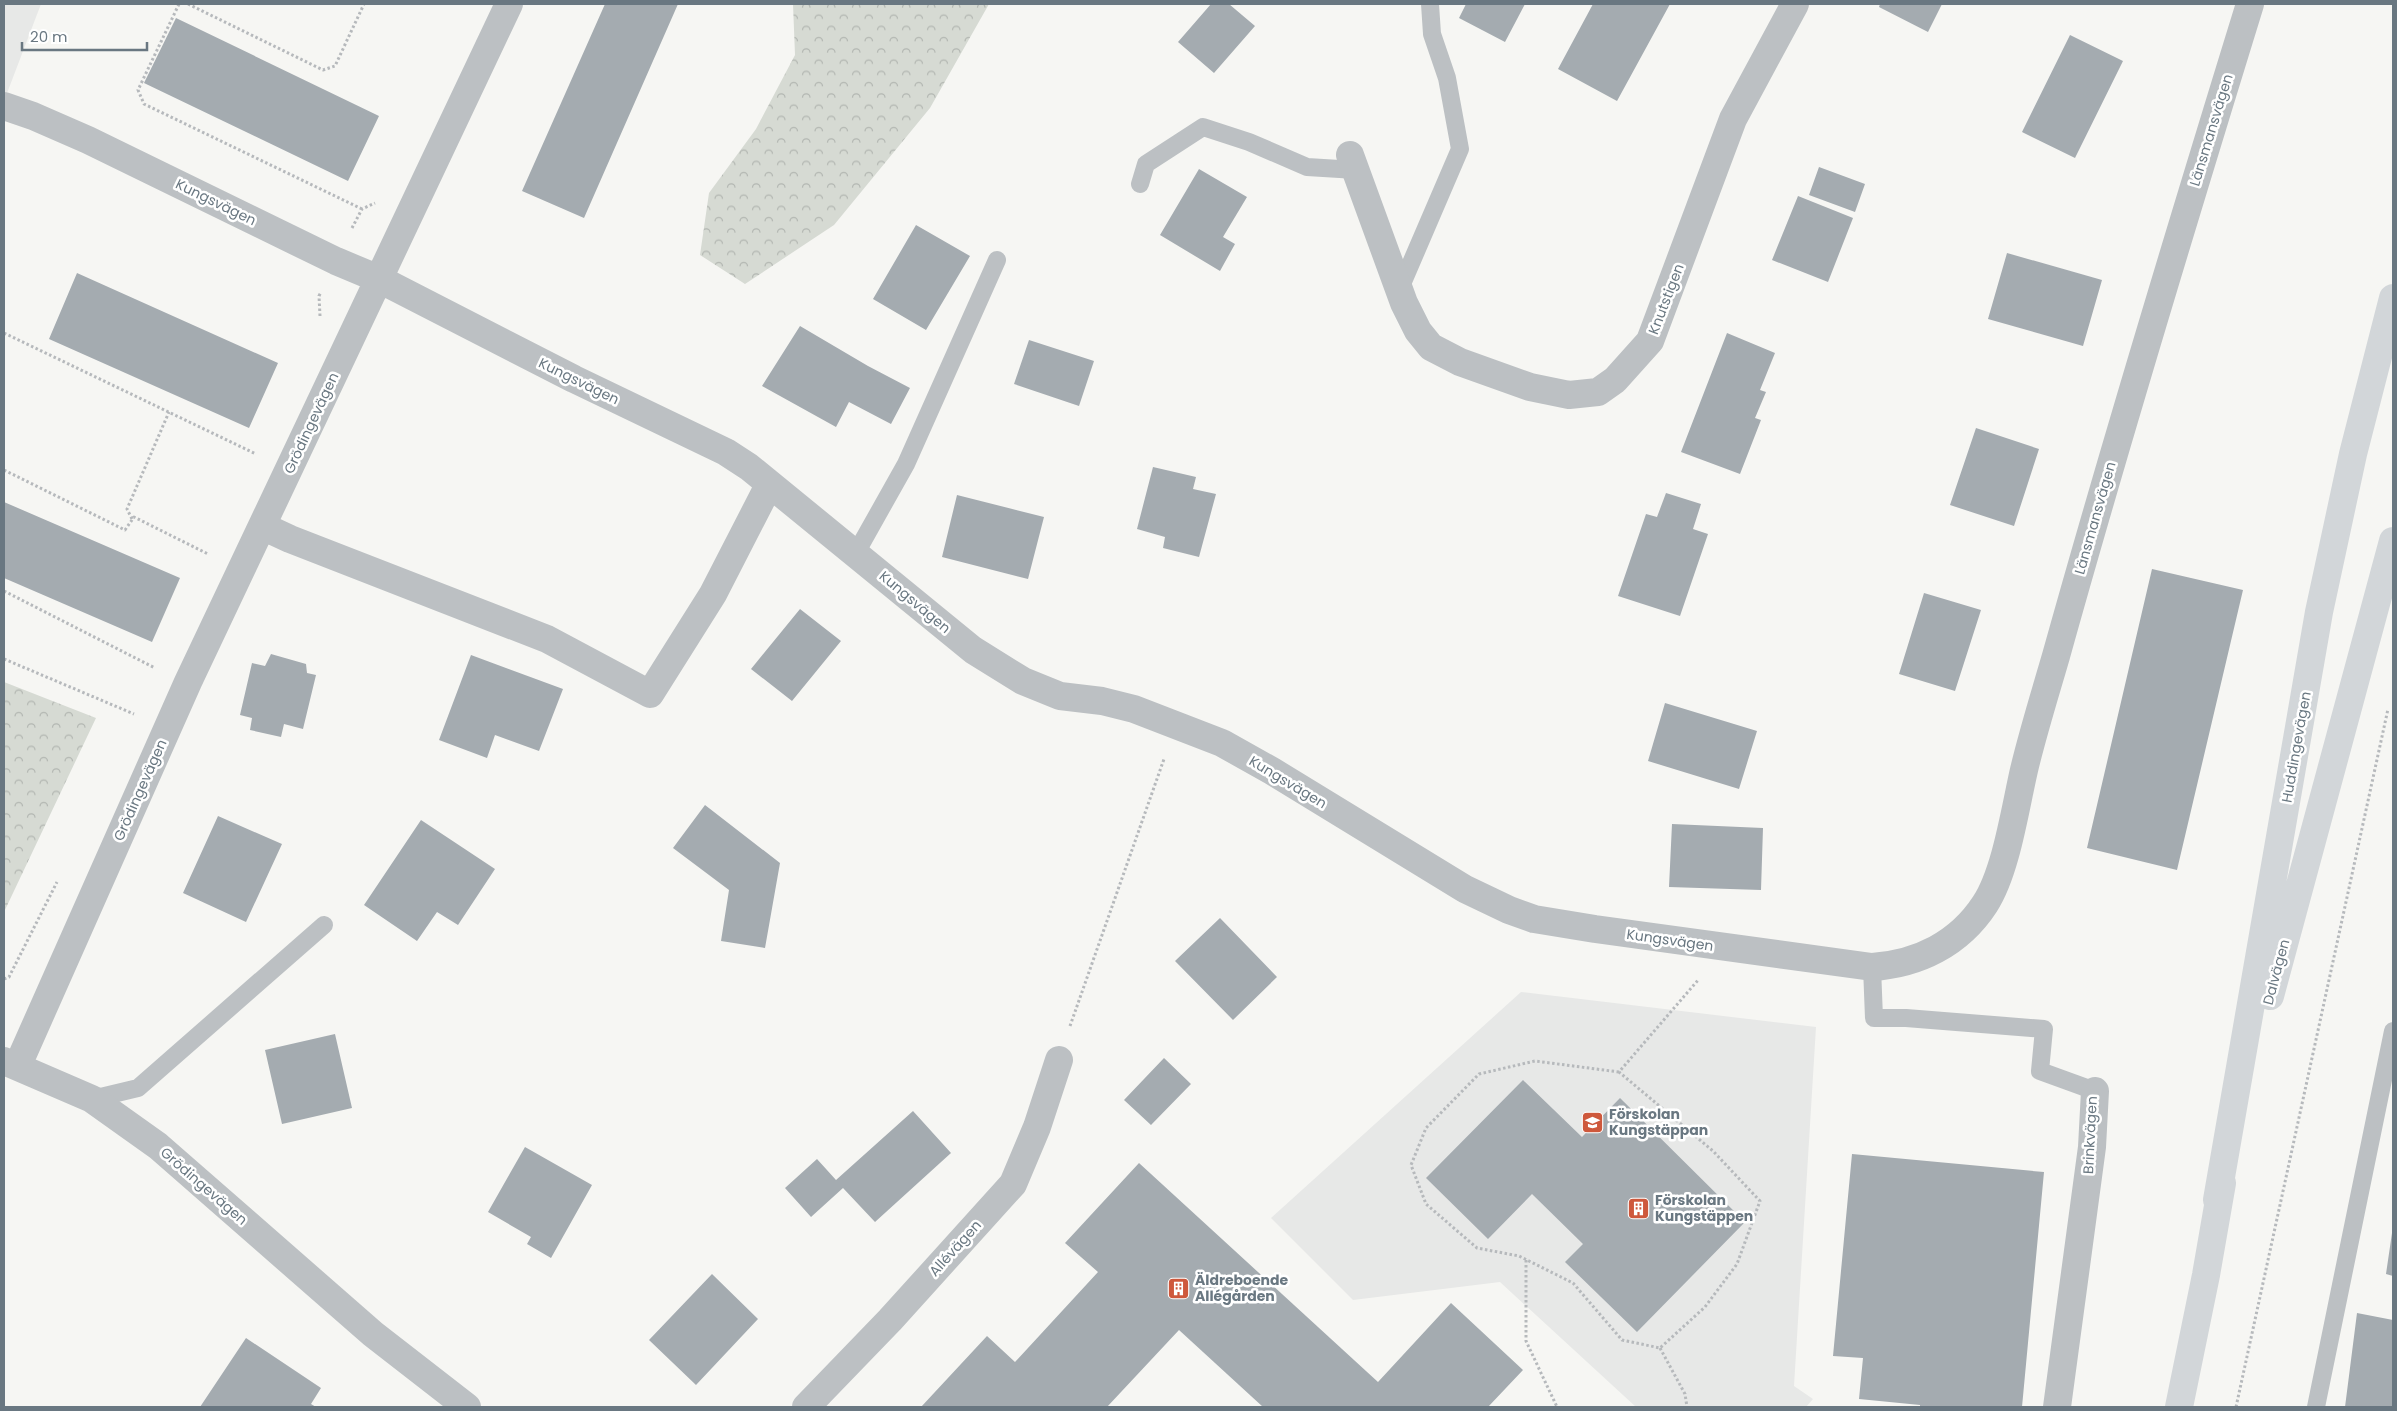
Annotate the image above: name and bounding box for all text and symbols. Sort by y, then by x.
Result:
scale bar [22,20,148,52]
text: 20 m [30,26,68,47]
street label: Länsmansvägen [2184,71,2238,189]
street label: Kungsvägen [172,174,260,230]
street label: Knutstigen [1643,261,1689,337]
street label: Kungsvägen [535,353,623,409]
street label: Grödingevägen [279,369,343,477]
street label: Länsmansvägen [2069,459,2121,577]
street label: Kungsvägen [875,566,955,638]
street label: Huddingevägen [2276,690,2316,804]
street label: Grödingevägen [109,736,171,844]
street label: Kungsvägen [1245,751,1331,813]
street label: Kungsvägen [1625,924,1715,956]
street label: Dalvägen [2258,937,2294,1007]
street label: Brinkvägen [2078,1096,2102,1174]
place label: Förskolan Kungstäppan [1609,1104,1708,1140]
school or university icon: Förskolan Kungstäppan [1581,1110,1605,1134]
street label: Grödingevägen [156,1143,252,1229]
place label: Förskolan Kungstäppen [1655,1190,1753,1226]
building icon: Förskolan Kungstäppen [1627,1196,1651,1220]
street label: Allévägen [924,1216,986,1280]
place label: Äldreboende Allégården [1195,1270,1289,1306]
building icon: Äldreboende Allégården [1167,1276,1191,1300]

